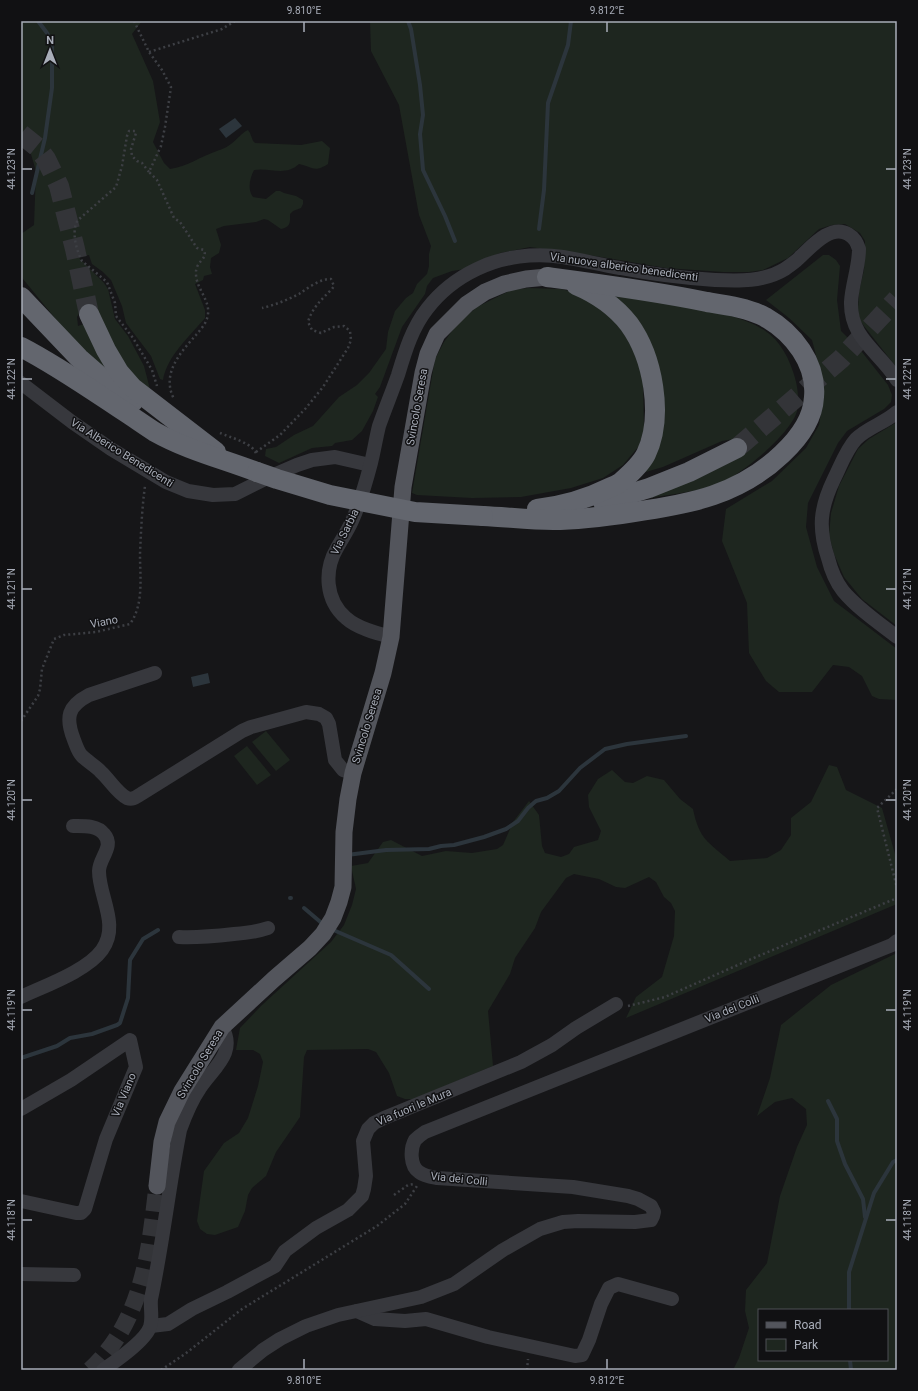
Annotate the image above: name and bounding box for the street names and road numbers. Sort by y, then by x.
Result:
street label: Via nuova alberico benedicenti [549,250,699,284]
street label: Svincolo Seresa [404,368,430,446]
street label: Via Alberico Benedicenti [68,416,176,490]
street label: Via Sarbia [328,507,362,557]
street label: Viano [89,613,119,631]
street label: Svincolo Seresa [349,687,385,765]
street label: Via dei Colli [703,992,761,1026]
street label: Svincolo Seresa [174,1027,226,1101]
street label: Via Viano [109,1071,139,1119]
street label: Via fuori le Mura [375,1085,453,1129]
street label: Via dei Colli [430,1170,488,1188]

